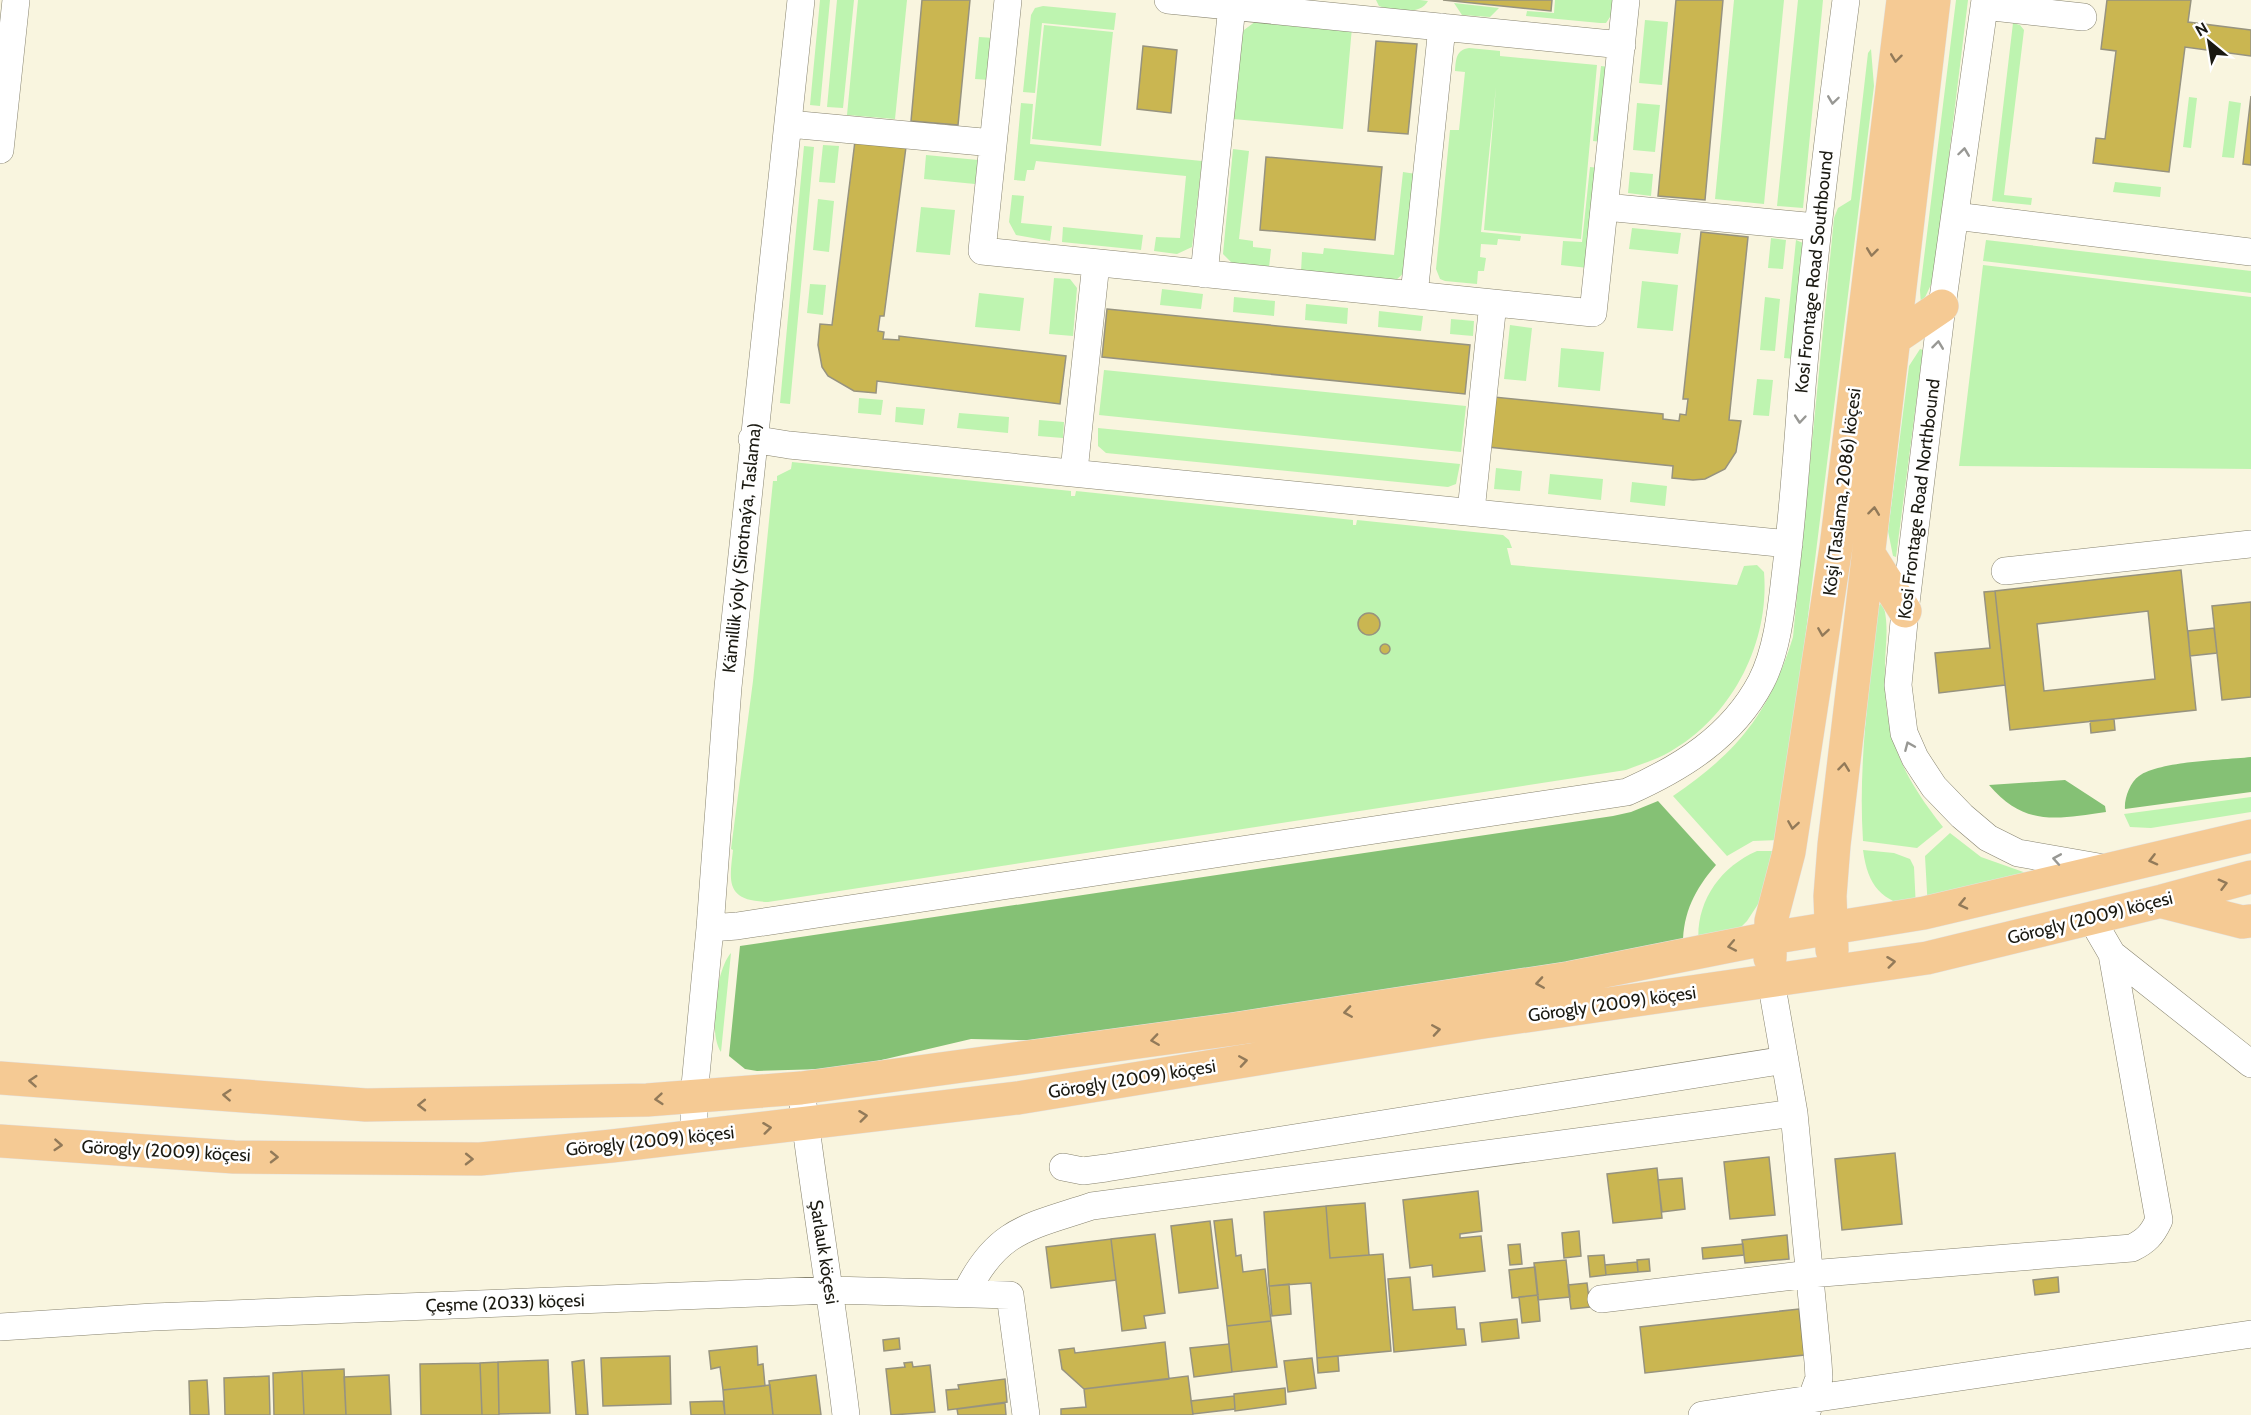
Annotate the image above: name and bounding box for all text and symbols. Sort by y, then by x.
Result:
north arrow [2179,12,2239,72]
text: N [2192,18,2211,40]
one-way arrow [1890,53,1902,63]
one-way arrow [1827,95,1839,104]
one-way arrow [1957,147,1969,156]
street label: Kosi Frontage Road Southbound [1790,150,1838,394]
one-way arrow [1866,247,1879,256]
one-way arrow [1931,340,1944,349]
street label: Kosi Frontage Road Northbound [1893,378,1945,620]
street label: Köşi (Taslama, 2086) köçesi [1818,387,1866,597]
one-way arrow [1793,414,1806,423]
street label: Kämillik ýoly (Sirotnaýa, Taslama) [718,422,766,674]
one-way arrow [1868,506,1880,516]
one-way arrow [1817,627,1830,637]
one-way arrow [1905,741,1917,752]
one-way arrow [1837,763,1849,772]
one-way arrow [1788,821,1800,830]
one-way arrow [2149,852,2159,865]
one-way arrow [2052,854,2061,866]
one-way arrow [2218,879,2228,892]
street label: Görogly (2009) köçesi [2005,887,2175,949]
one-way arrow [1959,896,1969,909]
one-way arrow [1727,938,1737,951]
one-way arrow [1886,956,1895,969]
one-way arrow [1536,976,1545,988]
street label: Görogly (2009) köçesi [1527,981,1697,1027]
one-way arrow [1343,1005,1353,1018]
one-way arrow [1430,1024,1440,1037]
one-way arrow [1150,1034,1159,1046]
street label: Görogly (2009) köçesi [1047,1055,1217,1103]
one-way arrow [1238,1055,1248,1068]
one-way arrow [28,1075,37,1088]
one-way arrow [223,1089,232,1102]
one-way arrow [654,1093,663,1106]
one-way arrow [417,1099,426,1111]
one-way arrow [859,1111,868,1123]
street label: Görogly (2009) köçesi [565,1121,735,1161]
one-way arrow [763,1122,772,1135]
street label: Görogly (2009) köçesi [81,1136,251,1166]
one-way arrow [54,1138,63,1151]
one-way arrow [269,1151,278,1163]
one-way arrow [464,1153,473,1165]
street label: Şarlauk köçesi [805,1198,843,1306]
street label: Çeşme (2033) köçesi [425,1289,585,1317]

